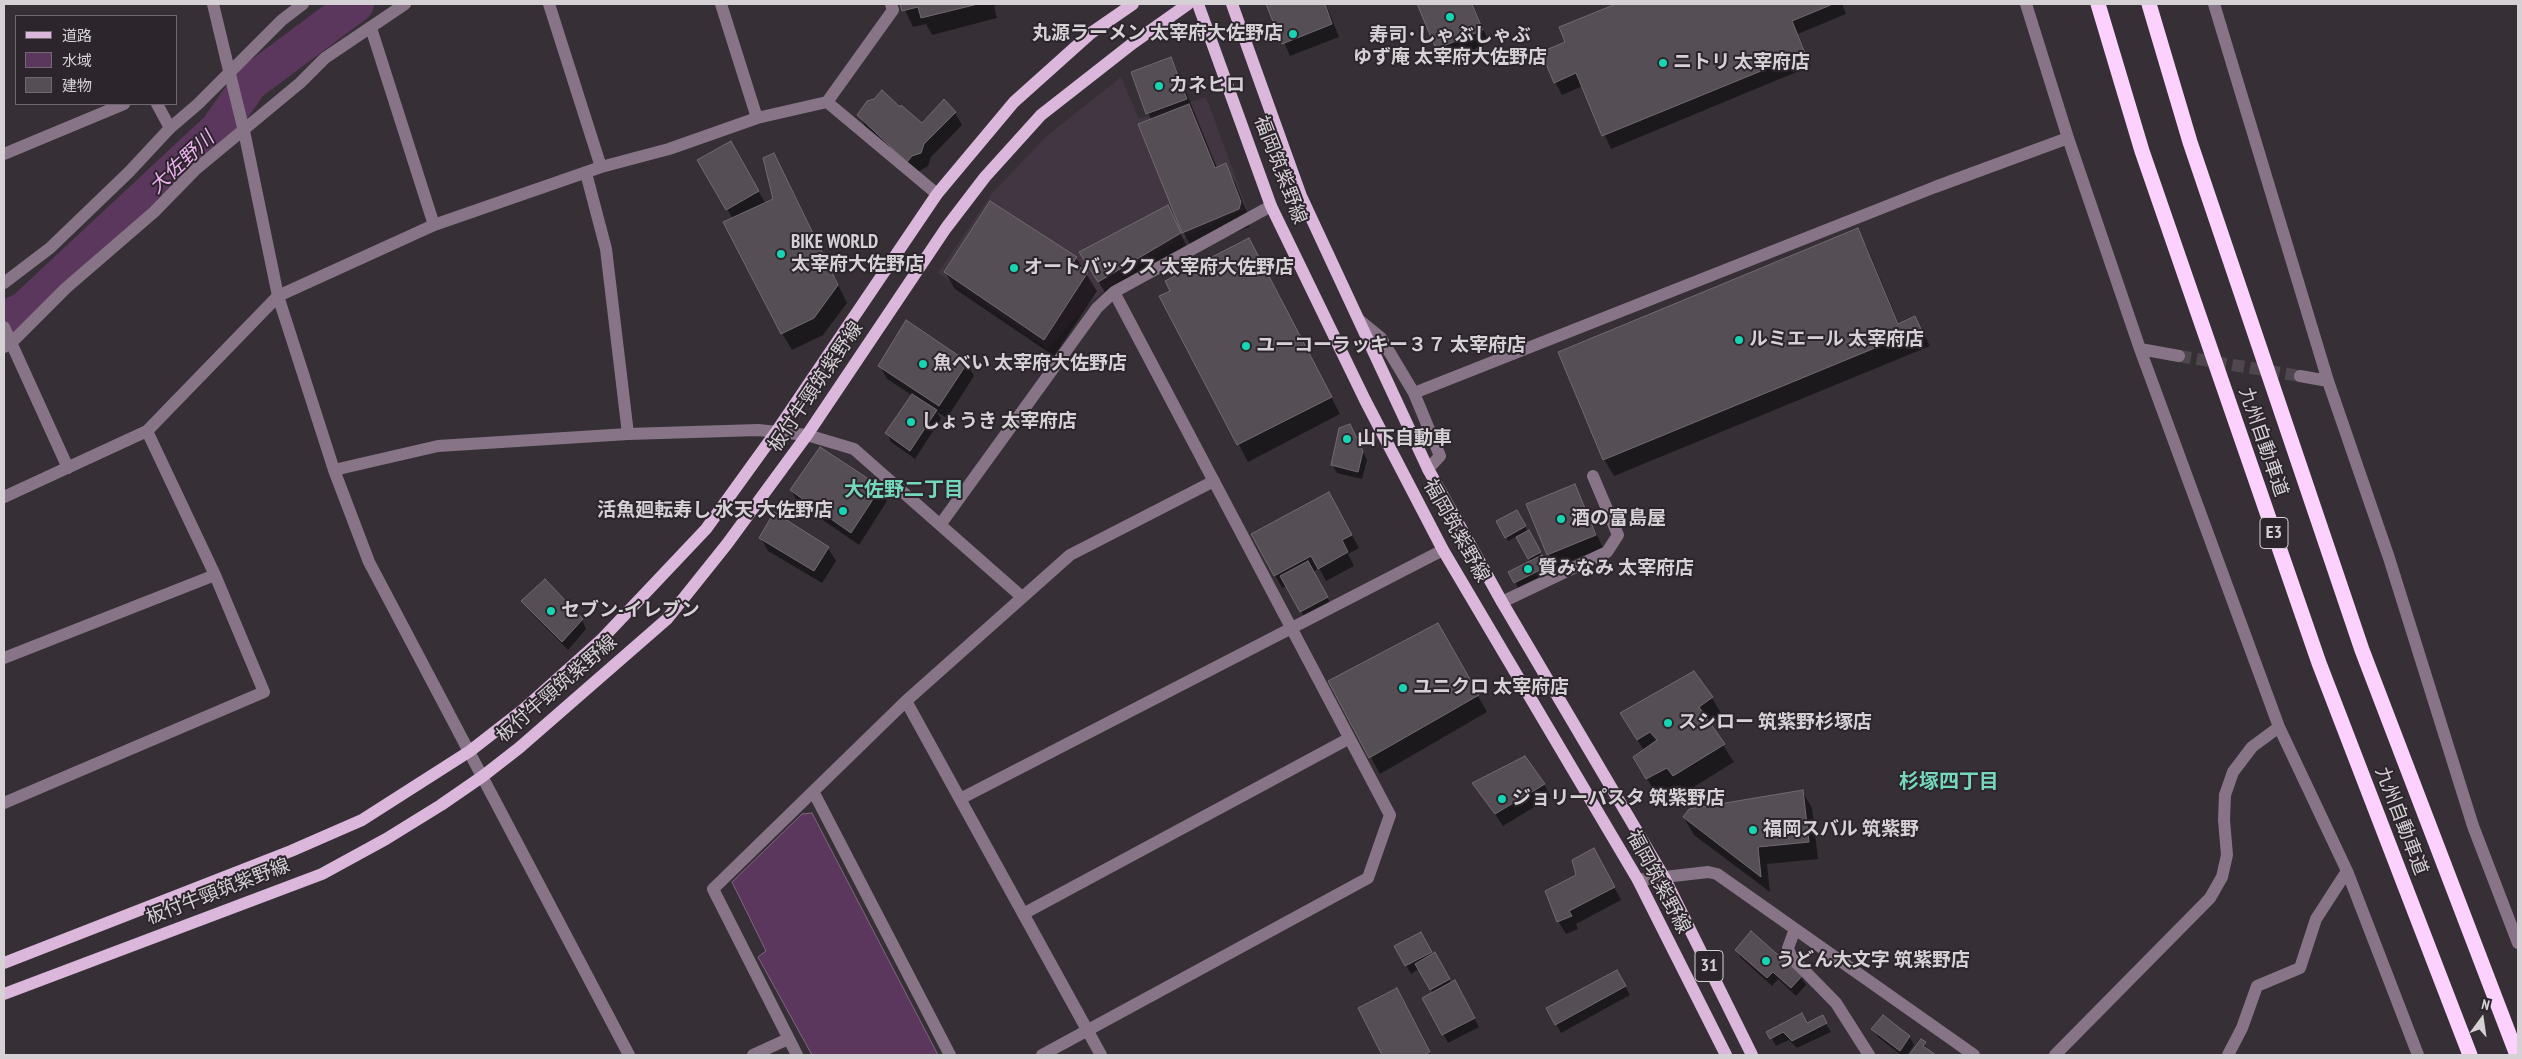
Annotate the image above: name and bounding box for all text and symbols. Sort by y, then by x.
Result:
marker: 寿司･しゃぶしゃぶ ゆず庵 太宰府大佐野店 [1444,11,1456,23]
legend [15,15,178,105]
place label: 丸源ラーメン 太宰府大佐野店 [1032,23,1283,45]
place label: 寿司･しゃぶしゃぶ ゆず庵 太宰府大佐野店 [1353,25,1547,69]
text: 道路 [62,26,92,45]
marker: 丸源ラーメン 太宰府大佐野店 [1287,28,1299,40]
text: 水域 [62,51,92,70]
place label: ニトリ 太宰府店 [1673,52,1810,74]
marker: ニトリ 太宰府店 [1657,57,1669,69]
place label: カネヒロ [1169,75,1245,97]
text: 建物 [62,76,92,95]
marker: カネヒロ [1153,80,1165,92]
street label: 福岡筑紫野線 [1249,113,1311,227]
water label: 大佐野川 [145,127,219,199]
place label: BIKE WORLD 太宰府大佐野店 [791,232,924,276]
marker: BIKE WORLD 太宰府大佐野店 [775,248,787,260]
place label: オートバックス 太宰府大佐野店 [1024,257,1294,279]
marker: オートバックス 太宰府大佐野店 [1008,262,1020,274]
street label: 板付牛頸筑紫野線 [764,318,868,456]
place label: ルミエール 太宰府店 [1749,329,1924,351]
marker: ルミエール 太宰府店 [1733,334,1745,346]
place label: ユーコーラッキー３７ 太宰府店 [1256,335,1526,357]
marker: ユーコーラッキー３７ 太宰府店 [1240,340,1252,352]
place label: 魚べい 太宰府大佐野店 [933,353,1127,375]
marker: 魚べい 太宰府大佐野店 [917,358,929,370]
street label: 九州自動車道 [2234,384,2292,500]
place label: しょうき 太宰府店 [921,411,1077,433]
marker: しょうき 太宰府店 [905,416,917,428]
place label: 山下自動車 [1357,428,1452,450]
marker: 山下自動車 [1341,433,1353,445]
street label: 福岡筑紫野線 [1418,476,1494,586]
district label: 大佐野二丁目 [844,478,964,502]
place label: 活魚廻転寿し 水天 大佐野店 [597,500,833,522]
marker: 活魚廻転寿し 水天 大佐野店 [837,505,849,517]
place label: 酒の富島屋 [1571,508,1666,530]
marker: 酒の富島屋 [1555,513,1567,525]
road number: E3 [2260,518,2288,548]
place label: 質みなみ 太宰府店 [1538,558,1694,580]
marker: 質みなみ 太宰府店 [1522,563,1534,575]
place label: セブン-イレブン [561,600,700,622]
marker: セブン-イレブン [545,605,557,617]
street label: 板付牛頸筑紫野線 [492,631,622,747]
place label: ユニクロ 太宰府店 [1413,677,1569,699]
marker: ユニクロ 太宰府店 [1397,682,1409,694]
place label: スシロー 筑紫野杉塚店 [1678,712,1872,734]
marker: スシロー 筑紫野杉塚店 [1662,717,1674,729]
street label: 九州自動車道 [2370,764,2432,878]
district label: 杉塚四丁目 [1899,770,1999,794]
place label: ジョリーパスタ 筑紫野店 [1512,788,1725,810]
marker: ジョリーパスタ 筑紫野店 [1496,793,1508,805]
place label: 福岡スバル 筑紫野 [1763,819,1919,841]
marker: 福岡スバル 筑紫野 [1747,824,1759,836]
street label: 福岡筑紫野線 [1621,826,1695,938]
street label: 板付牛頸筑紫野線 [143,854,293,930]
road number: 31 [1695,950,1723,981]
place label: うどん大文字 筑紫野店 [1776,950,1970,972]
marker: うどん大文字 筑紫野店 [1760,955,1772,967]
north arrow [2457,994,2507,1044]
text: N [2480,995,2491,1014]

